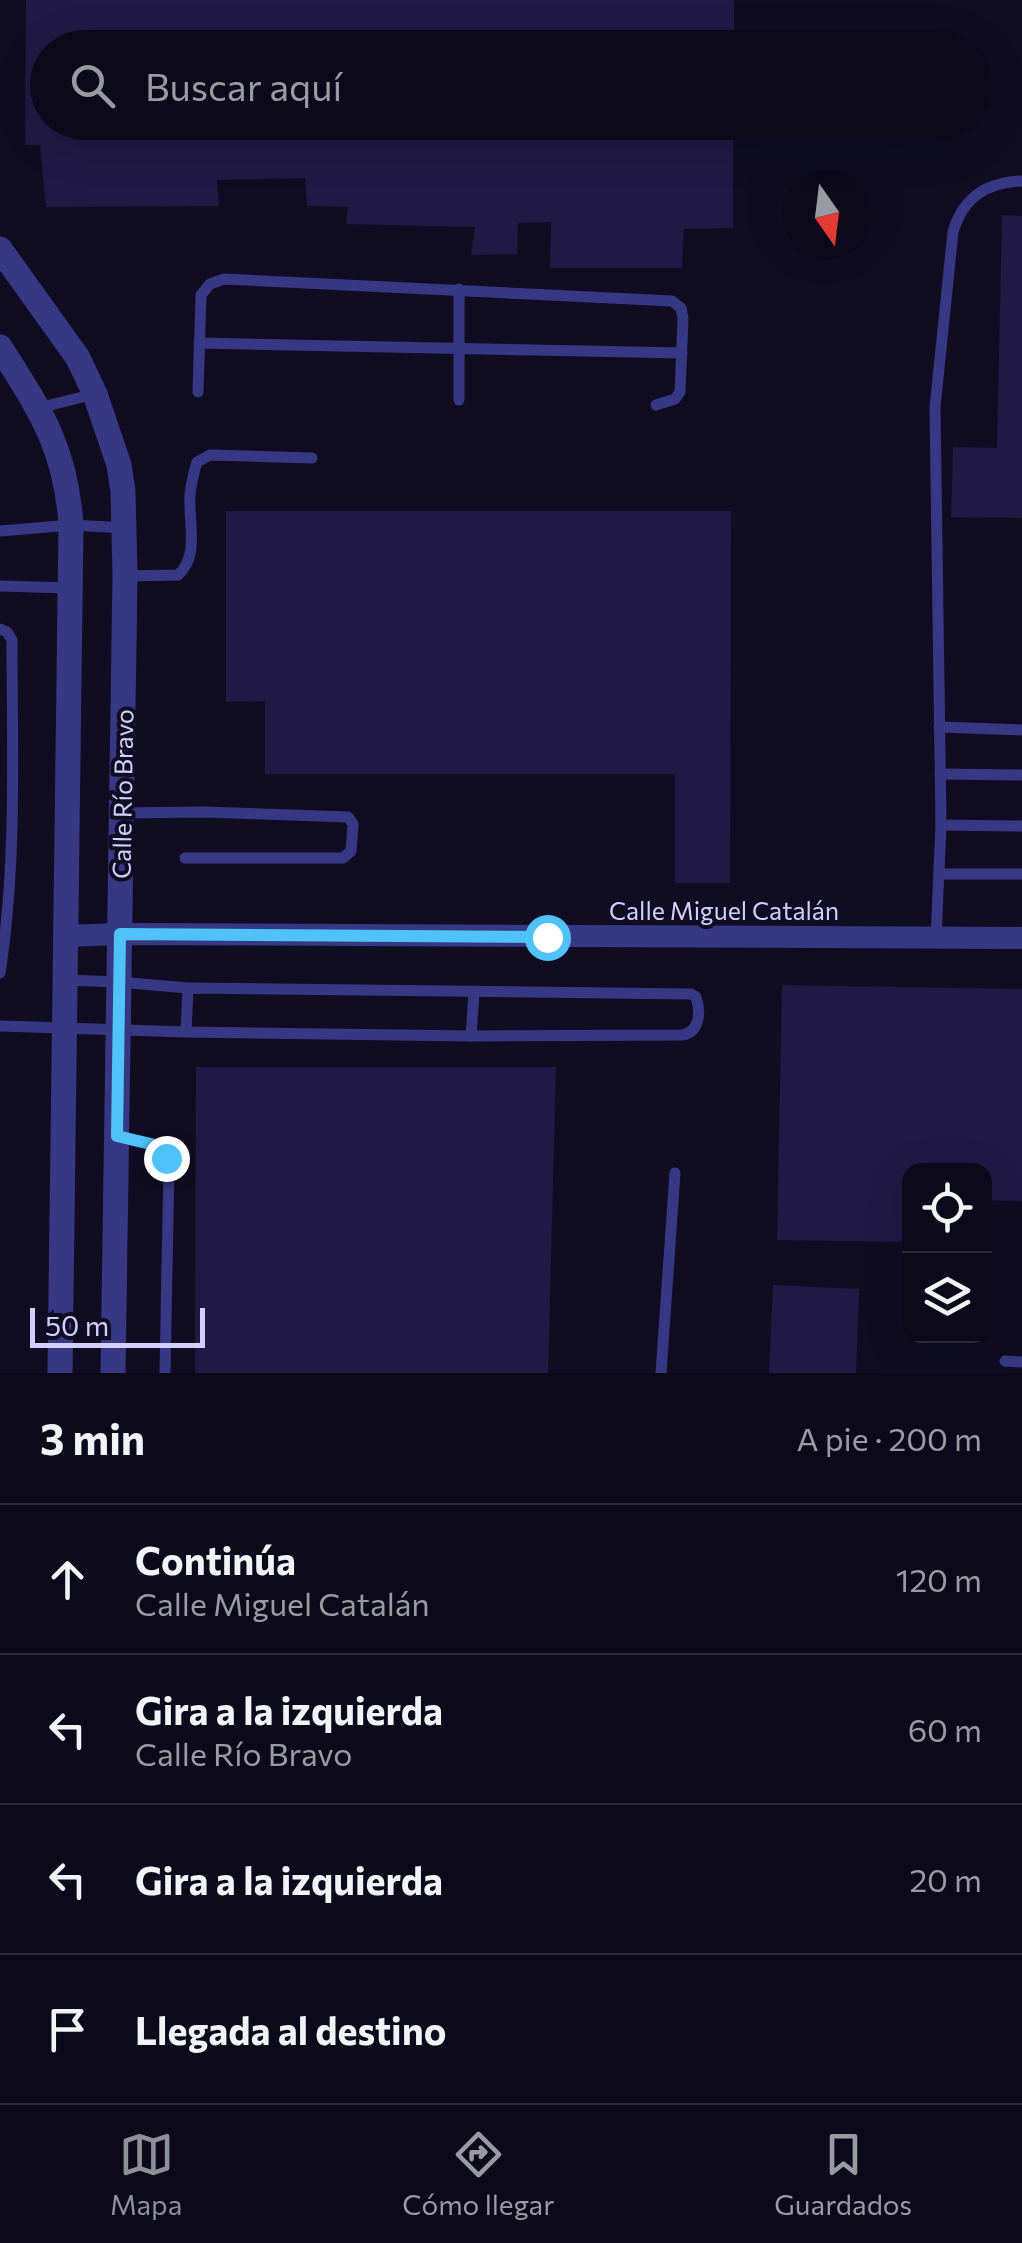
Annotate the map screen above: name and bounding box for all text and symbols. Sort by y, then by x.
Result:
search box [30,30,992,140]
icon: search [65,58,120,113]
text: Buscar aquí [145,62,342,109]
north arrow [782,170,872,260]
street label: Calle Río Bravo [106,709,138,879]
street label: Calle Miguel Catalán [609,895,839,925]
route start [525,915,571,961]
route end [144,1136,190,1182]
map controls [902,1163,992,1343]
button: locate [902,1163,992,1253]
button: layers [902,1253,992,1343]
scale bar [30,1303,205,1348]
text: 50 m [45,1308,109,1342]
text: 3 min [40,1412,145,1464]
text: A pie · 200 m [796,1418,982,1458]
text: Continúa [135,1536,296,1583]
icon: ahead [40,1552,95,1607]
text: 120 m [896,1559,982,1599]
text: Calle Miguel Catalán [135,1583,430,1623]
text: Gira a la izquierda [135,1686,443,1733]
icon: left [40,1702,95,1757]
text: 60 m [908,1709,982,1749]
text: Calle Río Bravo [135,1733,352,1773]
icon: left [40,1852,95,1907]
text: Gira a la izquierda [135,1856,443,1903]
text: 20 m [909,1859,982,1899]
icon: arrive [40,2002,95,2057]
text: Llegada al destino [135,2006,446,2053]
tab: Mapa [110,2127,182,2221]
tab: Cómo llegar [402,2127,554,2221]
tab: Guardados [774,2127,912,2221]

